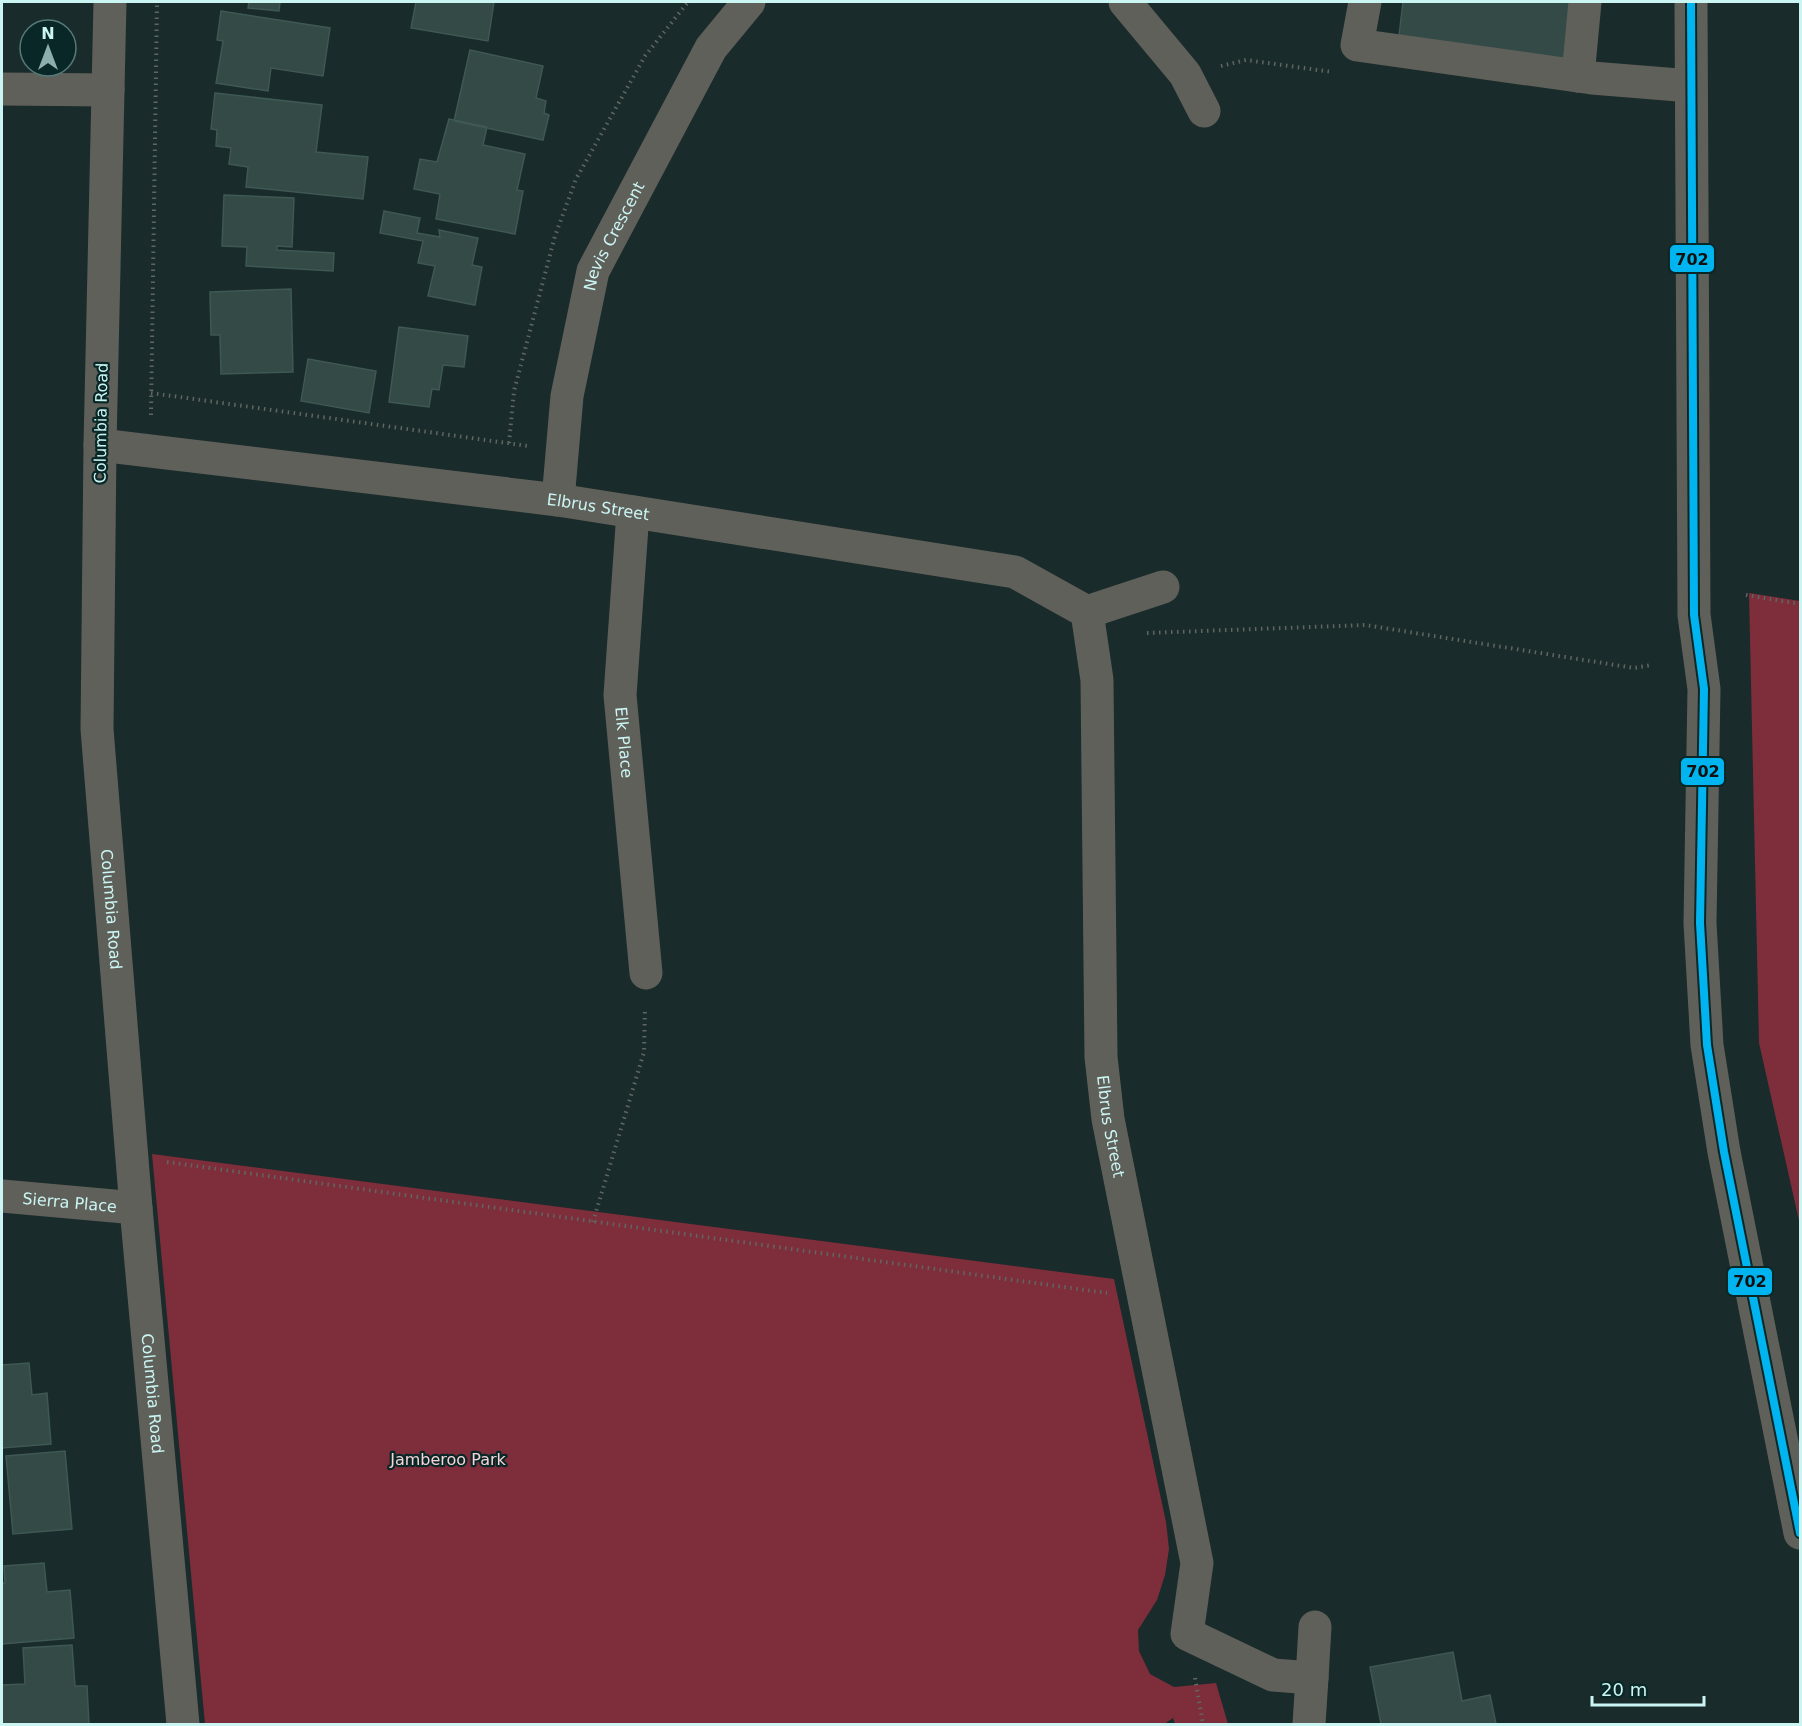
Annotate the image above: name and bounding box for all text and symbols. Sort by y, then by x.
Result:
north arrow [18,18,78,78]
text: N [41,24,55,43]
street label: Nevis Crescent [580,178,648,292]
line badge: 702 [1669,244,1715,273]
text: 702 [1675,250,1709,269]
street label: Columbia Road [90,362,112,484]
street label: Elbrus Street [546,489,651,524]
street label: Elk Place [612,706,637,779]
line badge: 702 [1680,757,1725,786]
text: 702 [1686,762,1720,781]
street label: Columbia Road [97,848,126,970]
street label: Elbrus Street [1094,1074,1129,1179]
street label: Sierra Place [22,1188,118,1216]
line badge: 702 [1727,1267,1773,1296]
text: 702 [1733,1272,1767,1291]
street label: Columbia Road [138,1332,168,1455]
park label: Jamberoo Park [389,1450,507,1469]
scale bar [1592,1669,1704,1707]
text: 20 m [1601,1679,1647,1700]

